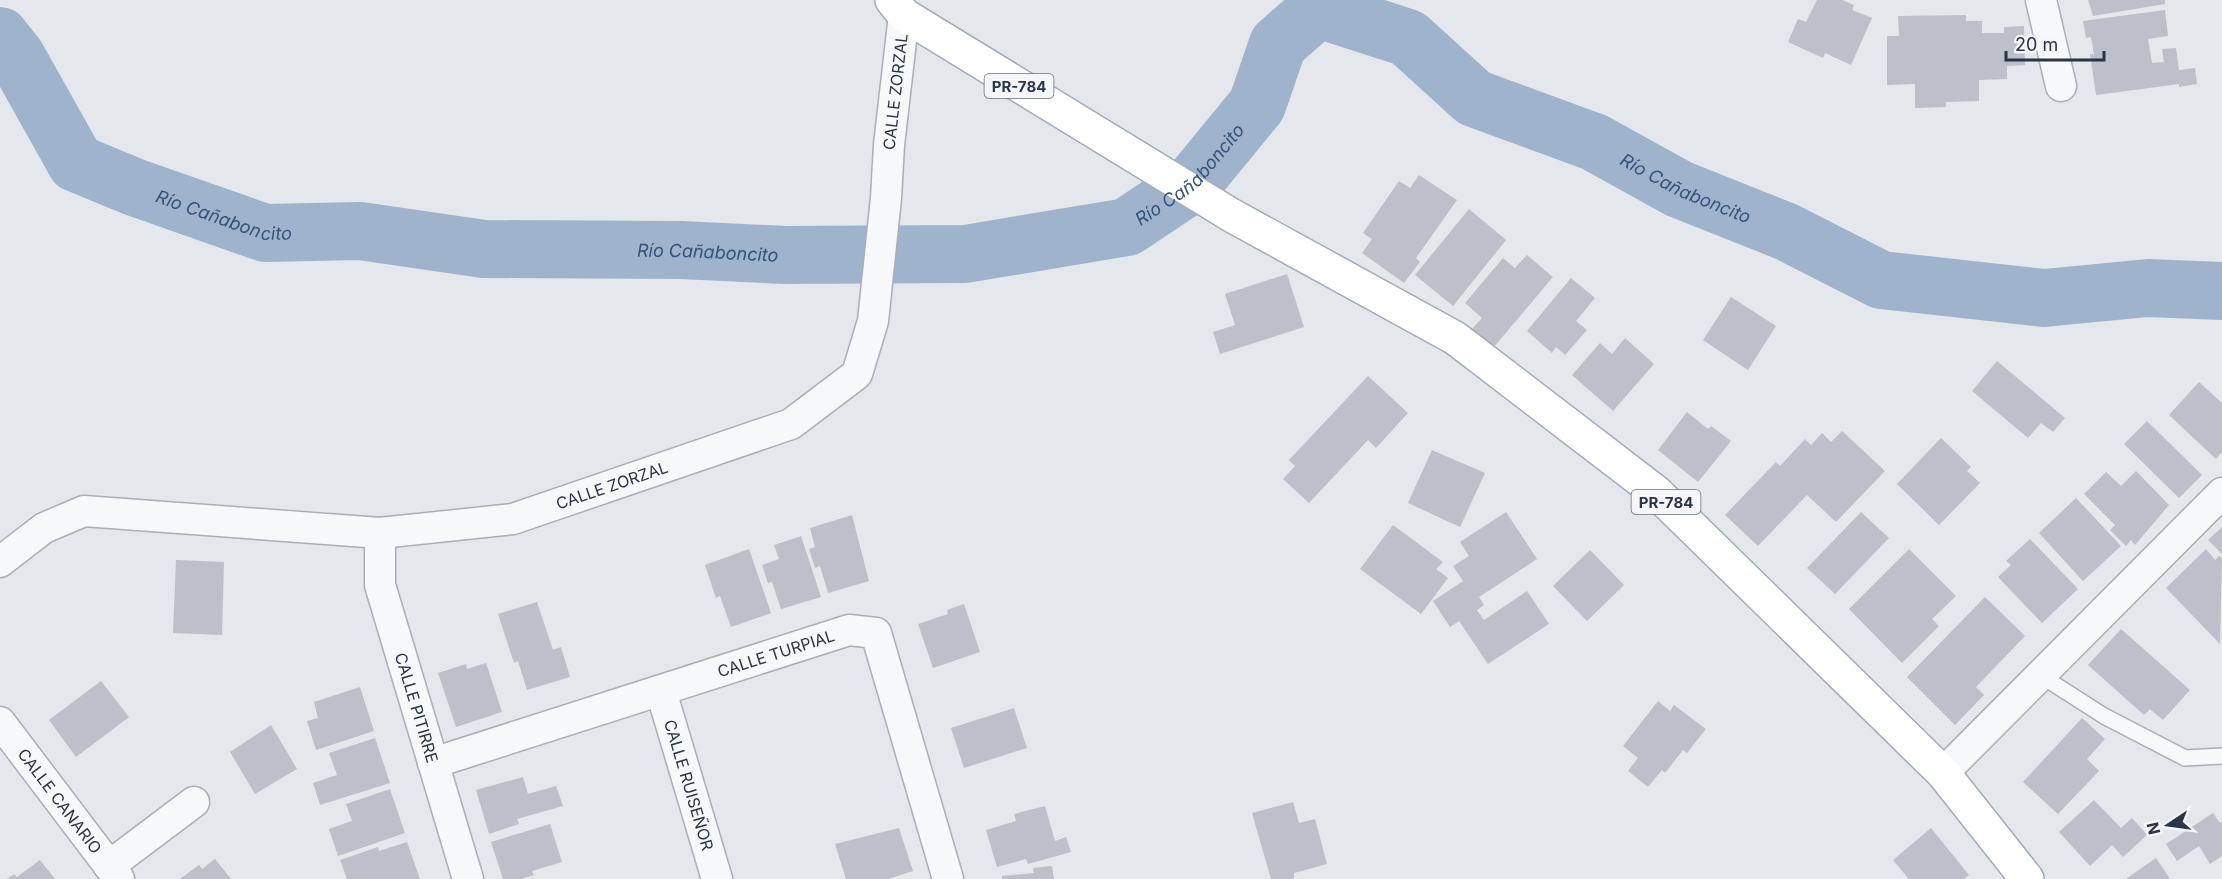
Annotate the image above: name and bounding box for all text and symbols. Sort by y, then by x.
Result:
scale bar [2006,24,2104,62]
street label: CALLE ZORZAL [879,32,912,151]
text: 20 m [2015,34,2058,55]
road number: PR-784 [984,74,1054,98]
water label: Río Cañaboncito [1131,119,1248,229]
water label: Río Cañaboncito [1617,148,1754,227]
water label: Río Cañaboncito [153,185,292,244]
water label: Río Cañaboncito [637,239,779,265]
street label: CALLE ZORZAL [553,457,670,514]
road number: PR-784 [1632,490,1700,514]
street label: CALLE TURPIAL [715,625,837,681]
street label: CALLE PITIRRE [391,650,443,765]
street label: CALLE RUISEÑOR [660,717,718,853]
street label: CALLE CANARIO [13,744,106,858]
north arrow [2138,795,2198,855]
text: N [2142,820,2165,837]

